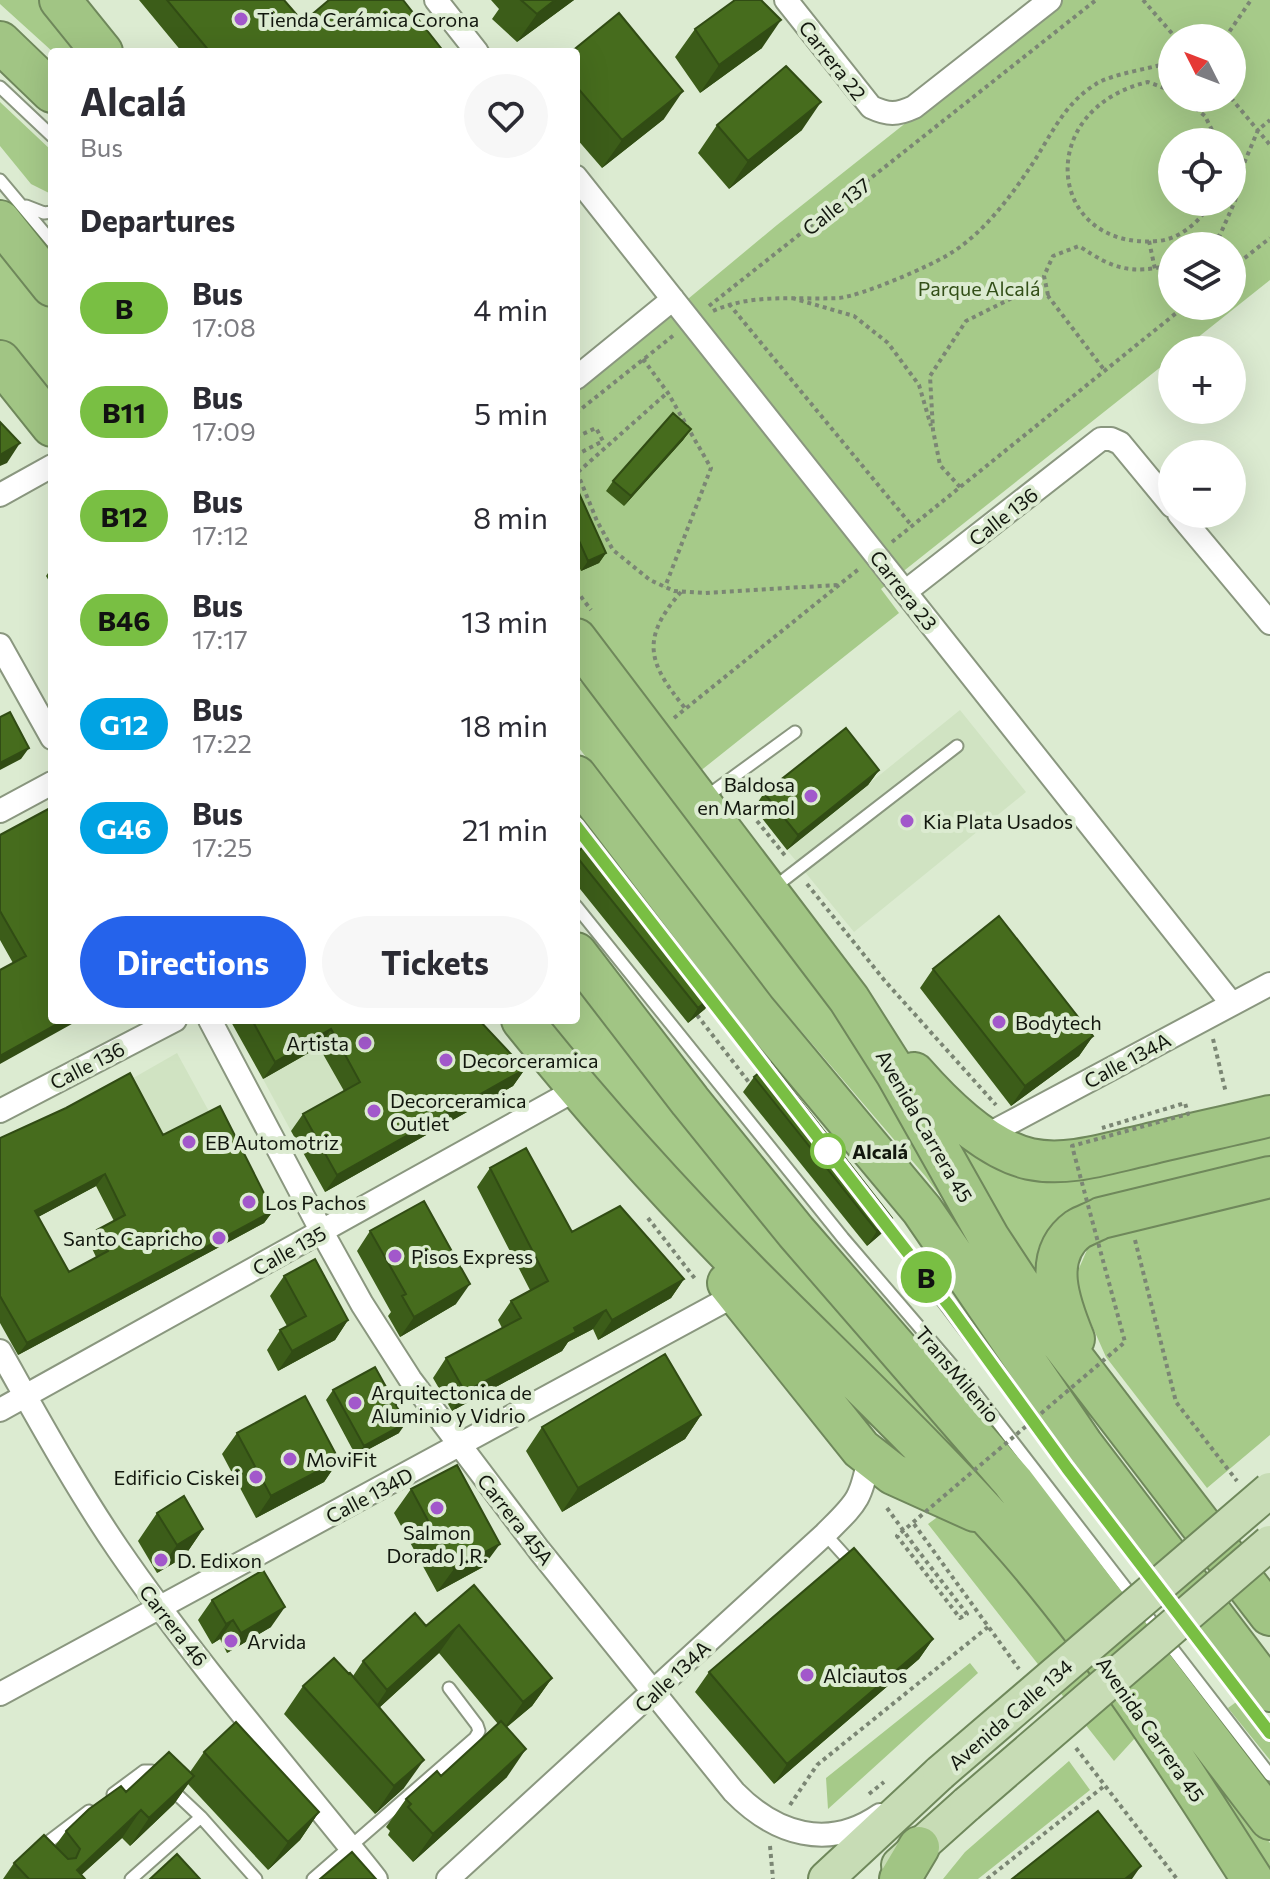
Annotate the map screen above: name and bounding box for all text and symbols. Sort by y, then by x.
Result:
place label: Tienda Cerámica Corona [257,7,479,31]
marker: Tienda Cerámica Corona [232,10,250,28]
street label: Carrera 22 [794,15,872,105]
north arrow [1158,24,1246,112]
map controls [1158,24,1246,528]
button: heart [464,74,548,158]
text: Alcalá [80,77,186,124]
button: locate [1158,128,1246,216]
text: Bus [80,131,123,162]
street label: Calle 137 [797,172,875,240]
text: Departures [80,201,235,238]
button: layers [1158,232,1246,320]
text: Bus [192,274,243,311]
park label: Parque Alcalá [918,276,1040,300]
text: 4 min [473,290,548,327]
text: B [115,291,133,325]
text: 17:08 [192,311,256,342]
button: + [1158,336,1246,424]
text: Bus [192,378,243,415]
text: 5 min [474,394,548,431]
text: B11 [102,395,146,429]
text: 17:09 [192,415,256,446]
button: − [1158,440,1246,528]
text: Bus [192,482,243,519]
street label: Calle 136 [964,482,1042,550]
text: 8 min [473,498,548,535]
text: B12 [100,499,148,533]
text: 17:12 [192,519,249,550]
street label: Carrera 23 [865,545,943,635]
text: Bus [192,586,243,623]
text: 13 min [461,602,548,639]
text: B46 [98,603,151,637]
text: 17:17 [192,623,248,654]
text: Bus [192,690,243,727]
text: 18 min [460,706,548,743]
text: G12 [99,707,149,741]
text: 17:22 [192,727,252,758]
place label: Baldosa en Marmol [697,772,795,819]
marker: Baldosa en Marmol [802,787,820,805]
text: Bus [192,794,243,831]
place label: Kia Plata Usados [923,809,1073,833]
text: 21 min [462,810,548,847]
text: G46 [97,811,151,845]
marker: Kia Plata Usados [898,812,916,830]
text: 17:25 [192,831,252,862]
button: Directions [80,916,306,1008]
button: Tickets [322,916,548,1008]
place label: Bodytech [1015,1010,1102,1034]
marker: Bodytech [990,1013,1008,1031]
street label: Calle 134A [1080,1027,1175,1093]
place label: Artista [286,1031,349,1055]
marker: Artista [356,1034,374,1052]
street label: Calle 136 [46,1036,128,1094]
street label: Avenida Carrera 45 [872,1046,978,1206]
place label: Decorceramica [462,1048,598,1072]
marker: Decorceramica [437,1051,455,1069]
place label: Decorceramica Outlet [390,1088,526,1135]
marker: Decorceramica Outlet [365,1102,383,1120]
place label: EB Automotriz [205,1130,339,1154]
marker: EB Automotriz [180,1133,198,1151]
marker: Alcalá [811,1134,845,1168]
place label: Alcalá [852,1139,908,1163]
place label: Los Pachos [265,1190,366,1214]
marker: Los Pachos [240,1193,258,1211]
street label: Calle 135 [248,1220,330,1280]
place label: Santo Capricho [63,1226,203,1250]
marker: Santo Capricho [210,1229,228,1247]
place label: Pisos Express [411,1244,533,1268]
marker: Pisos Express [386,1247,404,1265]
line badge: B [900,1251,952,1303]
text: B [917,1260,935,1294]
street label: TransMilenio [911,1321,1005,1427]
place label: Arquitectonica de Aluminio y Vidrio [371,1380,532,1427]
marker: Arquitectonica de Aluminio y Vidrio [346,1394,364,1412]
place label: MoviFit [306,1447,377,1471]
marker: MoviFit [281,1450,299,1468]
street label: Calle 134D [321,1462,417,1528]
place label: Edificio Ciskei [114,1465,240,1489]
marker: Edificio Ciskei [247,1468,265,1486]
street label: Carrera 45A [473,1469,559,1570]
marker: Salmon Dorado J.R. [428,1499,446,1517]
place label: Salmon Dorado J.R. [387,1520,487,1567]
place label: D. Edixon [177,1548,262,1572]
marker: D. Edixon [152,1551,170,1569]
street label: Carrera 46 [135,1580,213,1670]
place label: Arvida [247,1629,306,1653]
marker: Arvida [222,1632,240,1650]
street label: Calle 134A [629,1635,715,1717]
street label: Avenida Carrera 45 [1092,1652,1210,1806]
street label: Avenida Calle 134 [943,1654,1077,1774]
place label: Alciautos [823,1663,907,1687]
marker: Alciautos [798,1666,816,1684]

